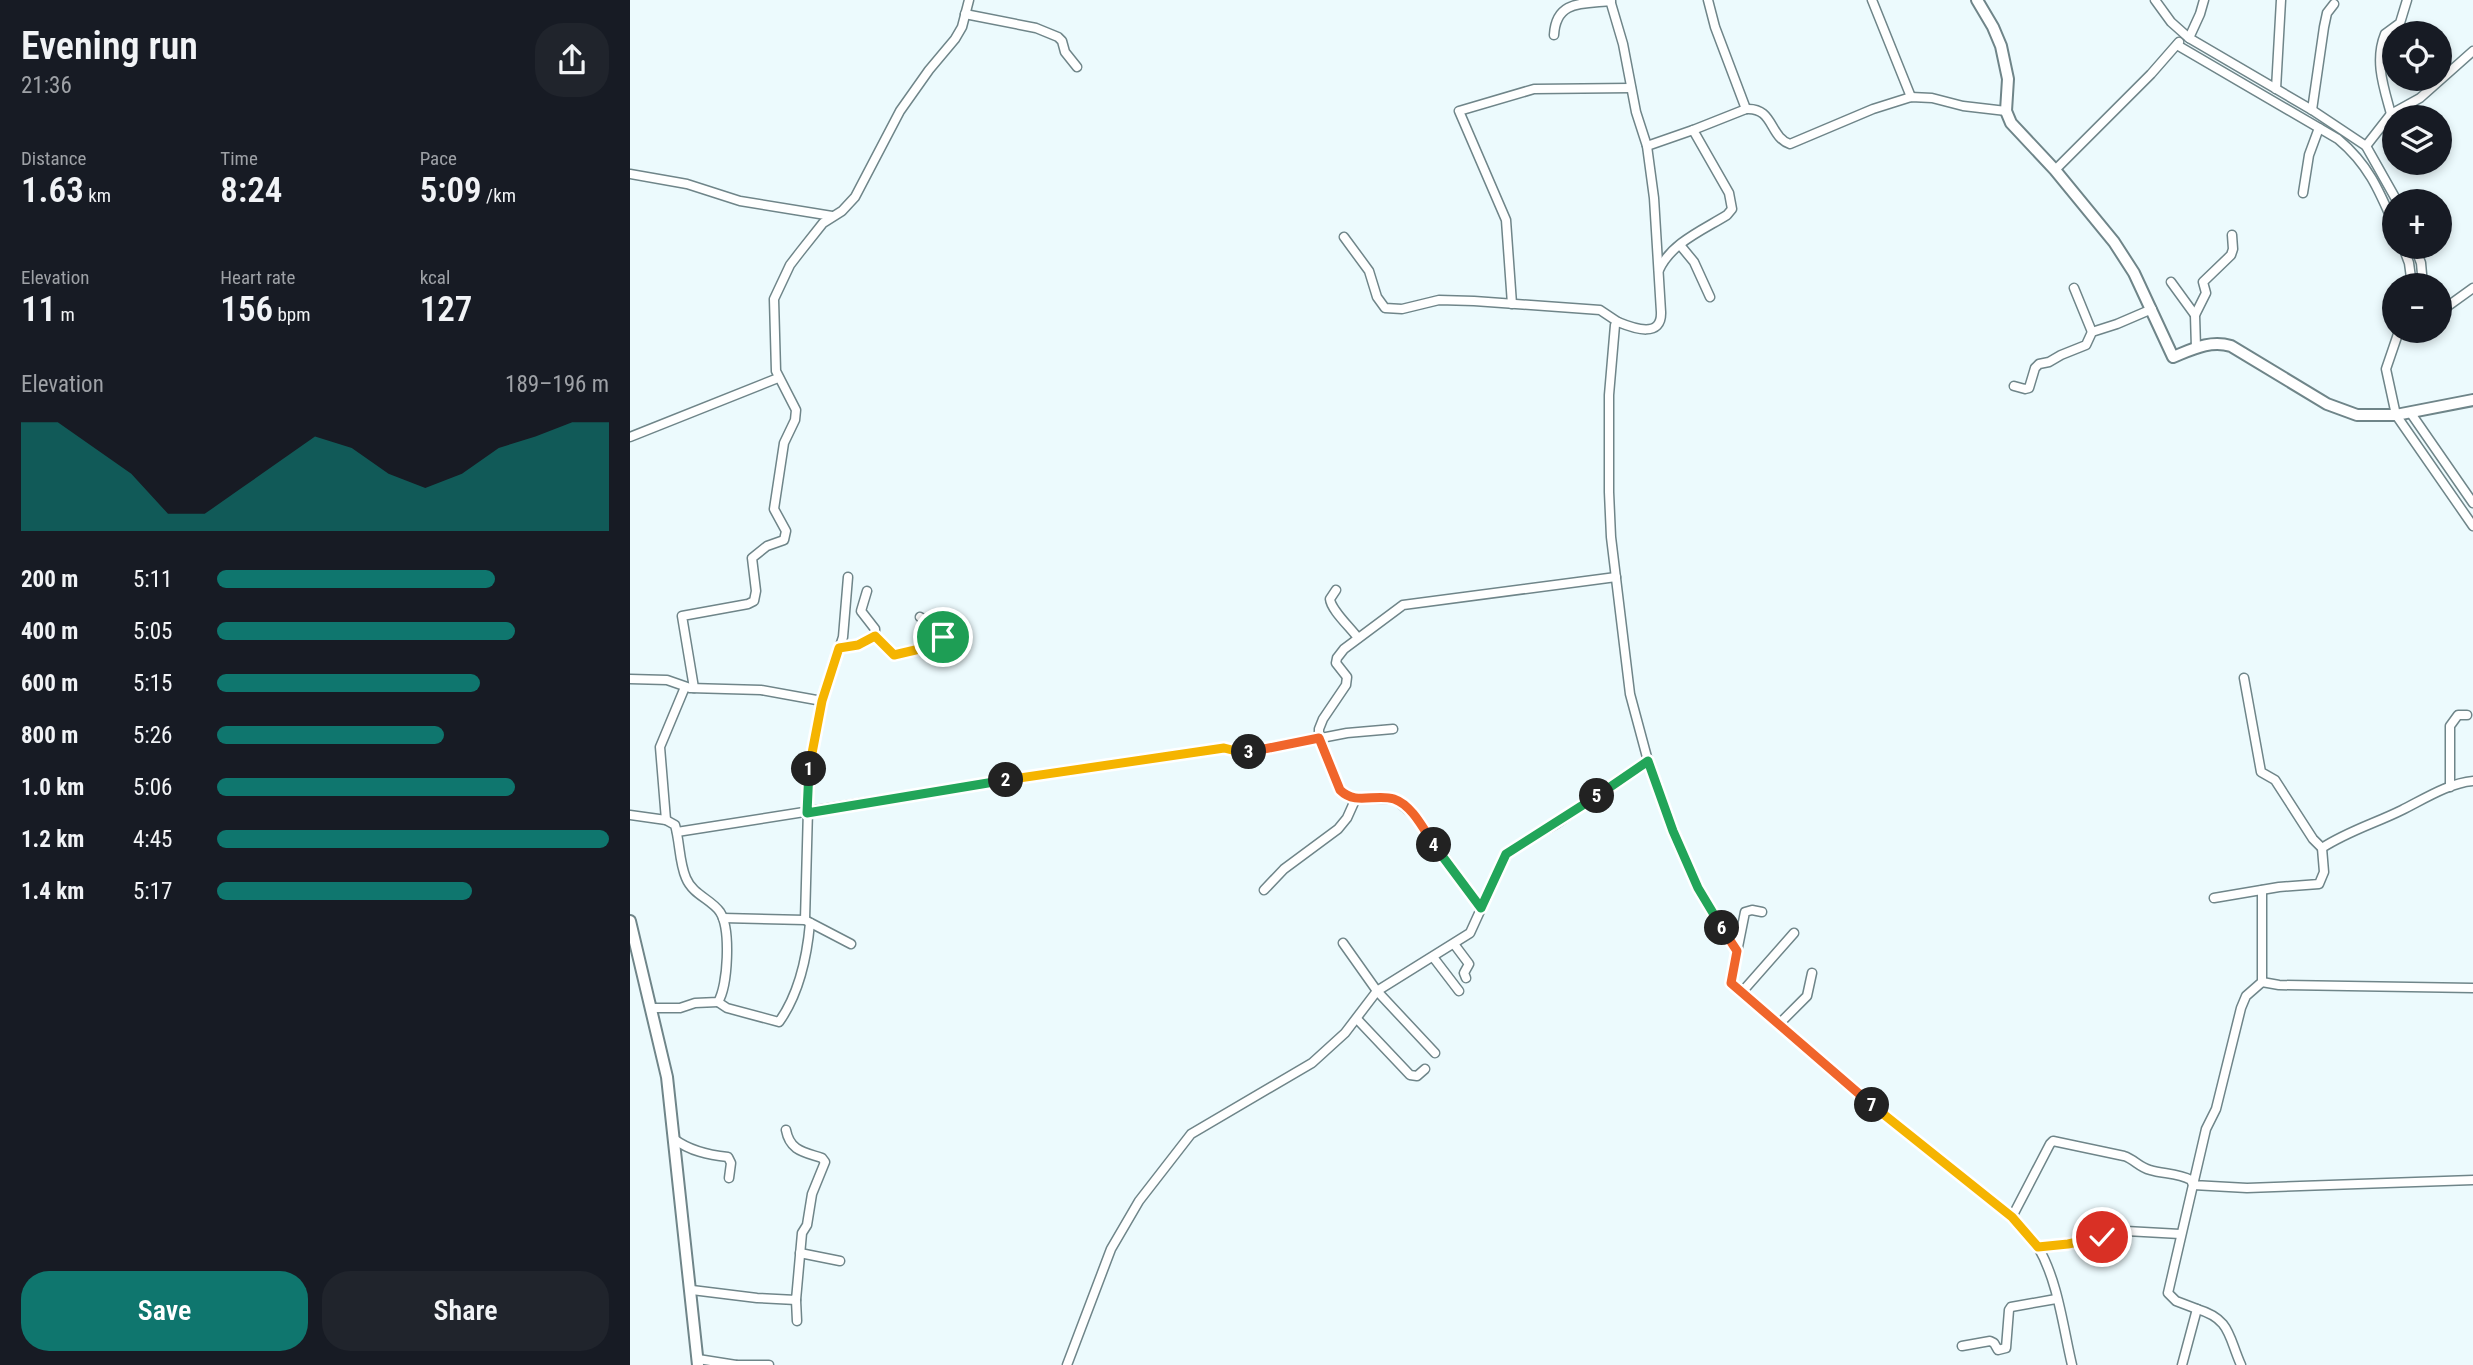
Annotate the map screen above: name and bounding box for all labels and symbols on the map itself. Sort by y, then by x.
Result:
pin [913,607,973,667]
pin: 3 [1232,734,1266,770]
pin: 1 [792,752,826,786]
pin: 2 [988,762,1024,798]
pin: 5 [1580,778,1614,814]
pin: 4 [1416,828,1452,862]
pin: 6 [1704,911,1740,946]
pin: 7 [1854,1088,1890,1122]
pin [2072,1207,2132,1267]

